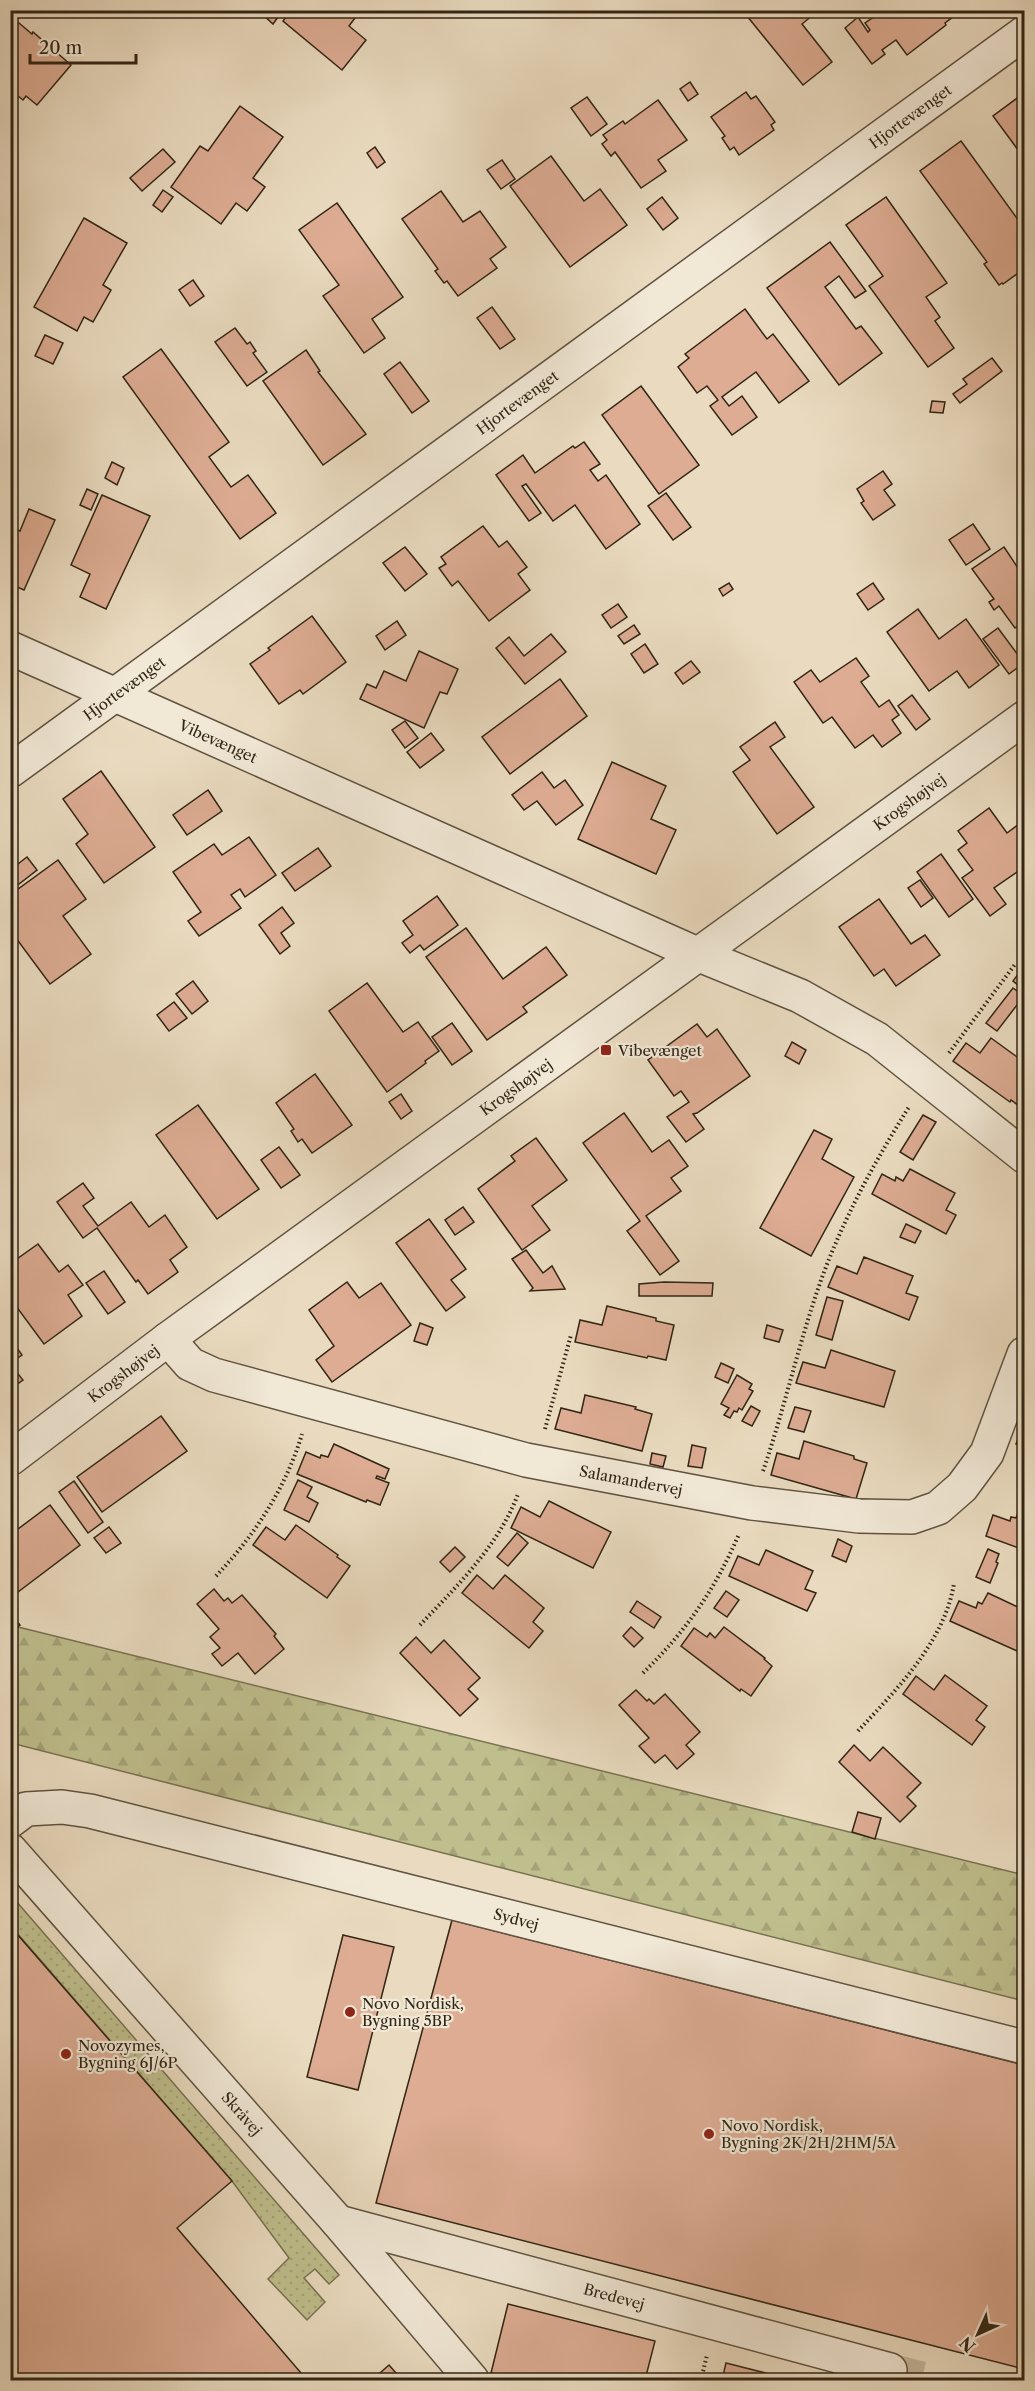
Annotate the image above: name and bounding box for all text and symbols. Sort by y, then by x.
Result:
scale bar [30,27,136,65]
text: 20 m [39,37,83,59]
street label: Hjortevænget [865,79,955,152]
street label: Hjortevænget [472,365,562,438]
street label: Hjortevænget [79,651,169,724]
street label: Vibevænget [175,715,261,767]
street label: Krogshøjvej [869,769,949,834]
place label: Vibevænget [617,1041,702,1060]
marker: Vibevænget [599,1043,613,1057]
street label: Krogshøjvej [476,1054,556,1119]
street label: Krogshøjvej [84,1340,163,1406]
street label: Salamandervej [578,1461,684,1499]
street label: Sydvej [492,1904,541,1934]
place label: Novo Nordisk, Bygning 5BP [362,1994,464,2030]
marker: Novo Nordisk, Bygning 5BP [343,2005,357,2019]
place label: Novozymes, Bygning 6J/6P [78,2036,178,2072]
marker: Novozymes, Bygning 6J/6P [59,2047,73,2061]
street label: Skråvej [218,2088,266,2139]
place label: Novo Nordisk, Bygning 2K/2H/2HM/5A [721,2116,897,2152]
marker: Novo Nordisk, Bygning 2K/2H/2HM/5A [702,2127,716,2141]
street label: Bredevej [582,2279,647,2313]
north arrow [948,2304,1008,2364]
text: N [955,2333,979,2357]

